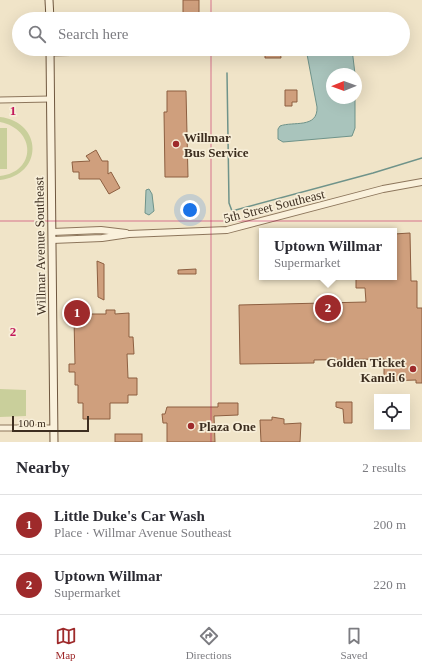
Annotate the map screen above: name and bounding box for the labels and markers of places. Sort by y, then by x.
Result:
place label: Willmar Bus Service [184,130,249,160]
marker: Willmar Bus Service [171,139,181,149]
pin: 2 [315,293,341,323]
pin: 1 [64,298,90,328]
place label: Golden Ticket Kandi 6 [326,355,406,385]
marker: Golden Ticket Kandi 6 [408,364,418,374]
place label: Plaza One [199,419,256,434]
marker: Plaza One [186,421,196,431]

